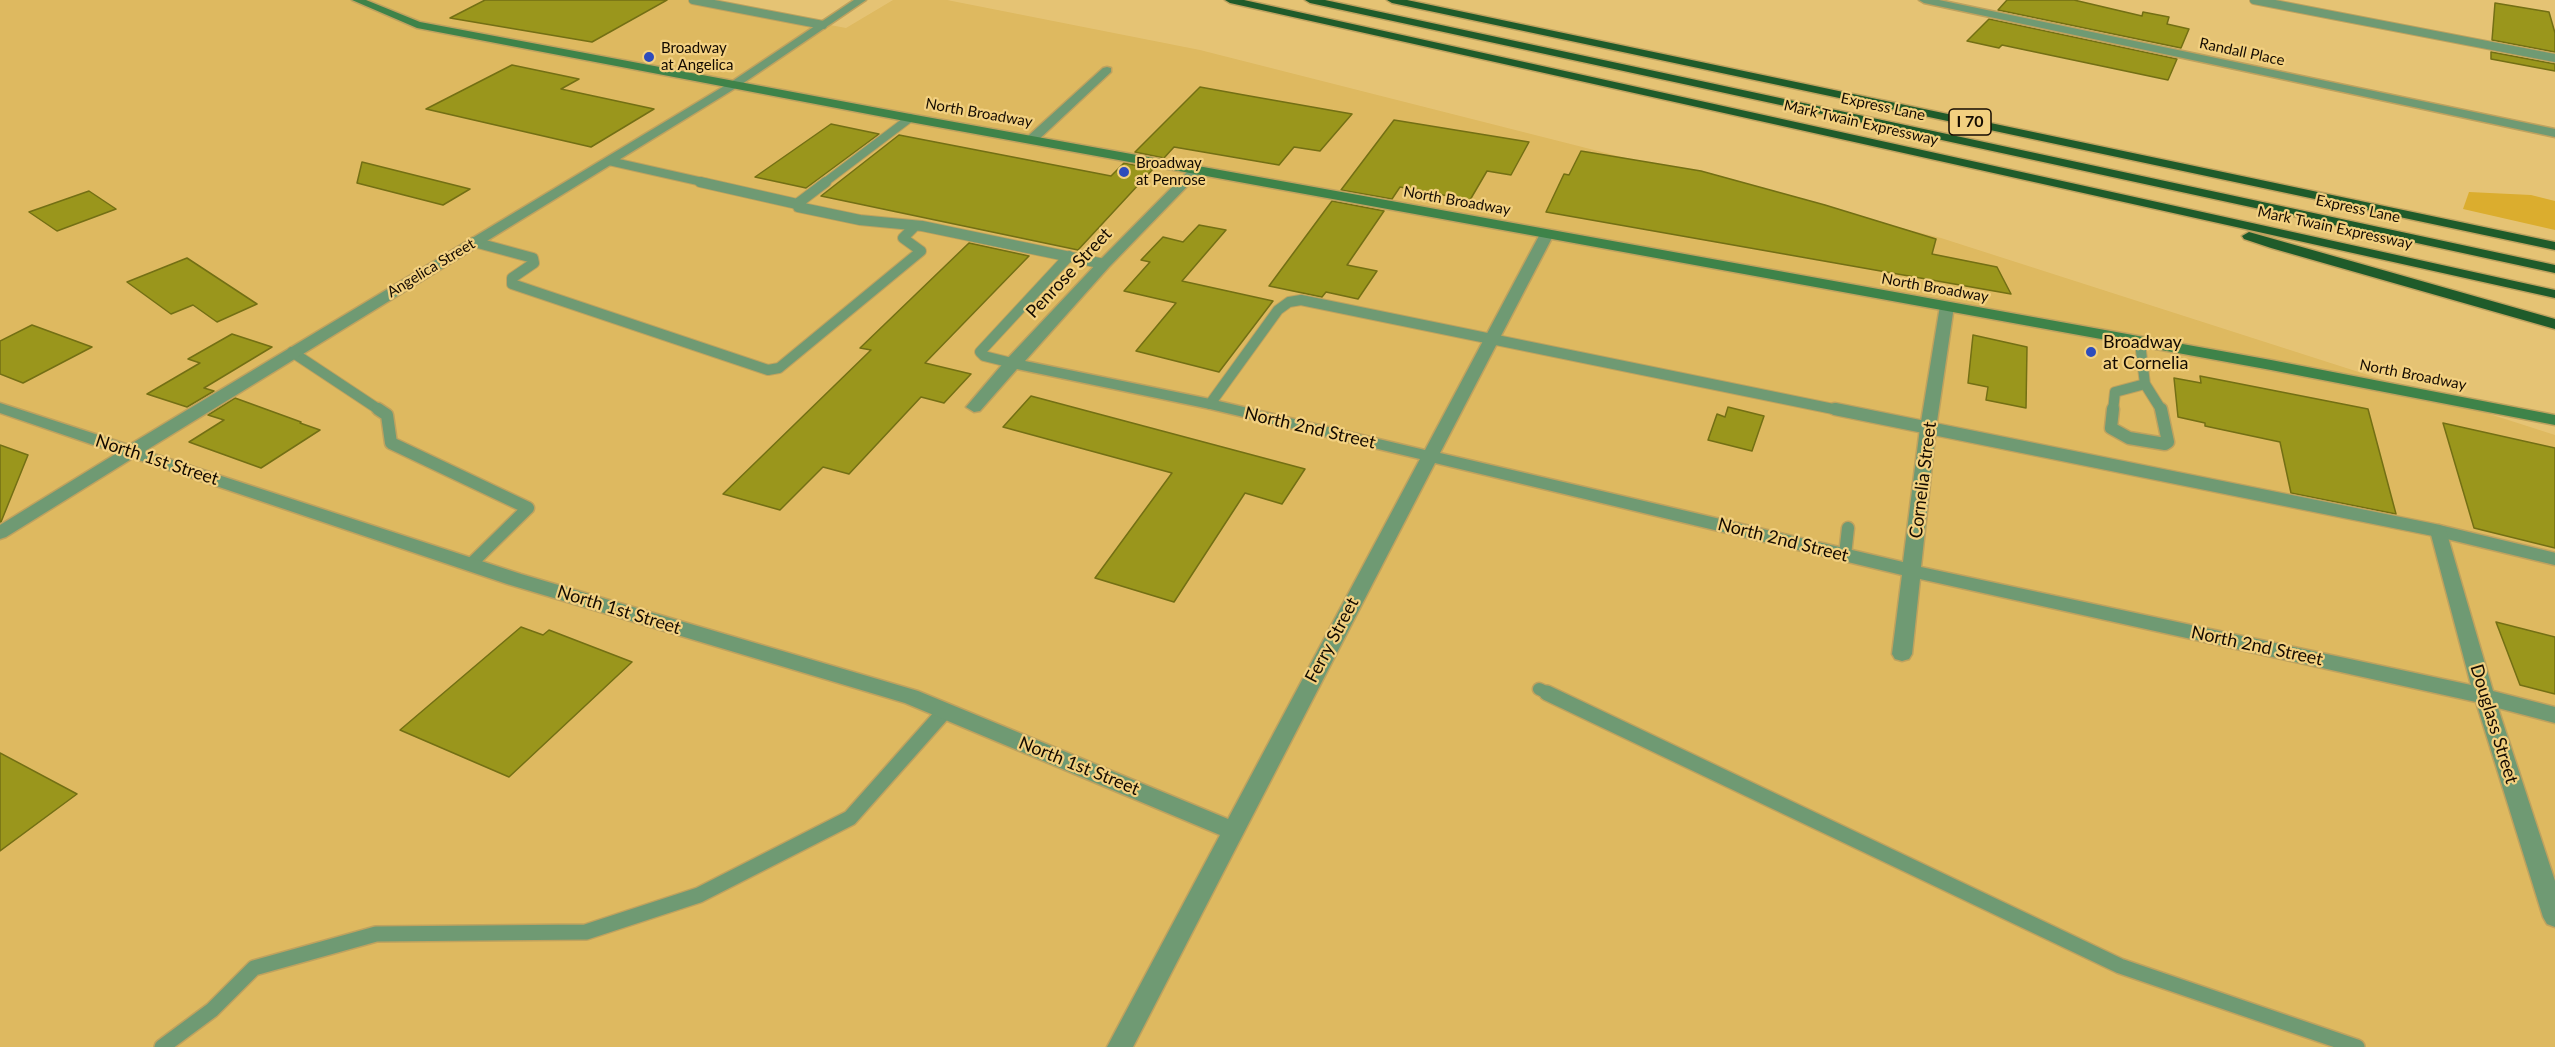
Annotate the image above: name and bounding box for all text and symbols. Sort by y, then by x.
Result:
street label: Randall Place [2198,34,2286,70]
place label: Broadway at Angelica [661,39,733,74]
marker: Broadway at Angelica [642,50,656,64]
street label: Express Lane [1839,89,1927,125]
street label: North Broadway [924,95,1034,131]
street label: Mark Twain Expressway [1782,96,1940,150]
road number: I 70 [1949,109,1991,135]
place label: Broadway at Penrose [1136,154,1206,189]
marker: Broadway at Penrose [1117,165,1131,179]
street label: North Broadway [1402,183,1512,219]
street label: Express Lane [2314,191,2402,227]
street label: Mark Twain Expressway [2256,203,2414,253]
street label: Penrose Street [1022,223,1116,323]
street label: Angelica Street [384,235,478,301]
street label: North Broadway [1880,270,1990,306]
place label: Broadway at Cornelia [2103,331,2189,374]
marker: Broadway at Cornelia [2084,345,2098,359]
street label: North Broadway [2358,356,2468,394]
street label: North 2nd Street [1242,402,1378,454]
street label: Cornelia Street [1905,420,1941,540]
street label: North 1st Street [93,430,221,490]
street label: North 2nd Street [1715,513,1851,567]
street label: North 1st Street [555,581,683,639]
street label: Ferry Street [1301,594,1363,686]
street label: North 2nd Street [2189,622,2325,670]
street label: Douglass Street [2466,662,2522,786]
street label: North 1st Street [1016,732,1142,800]

